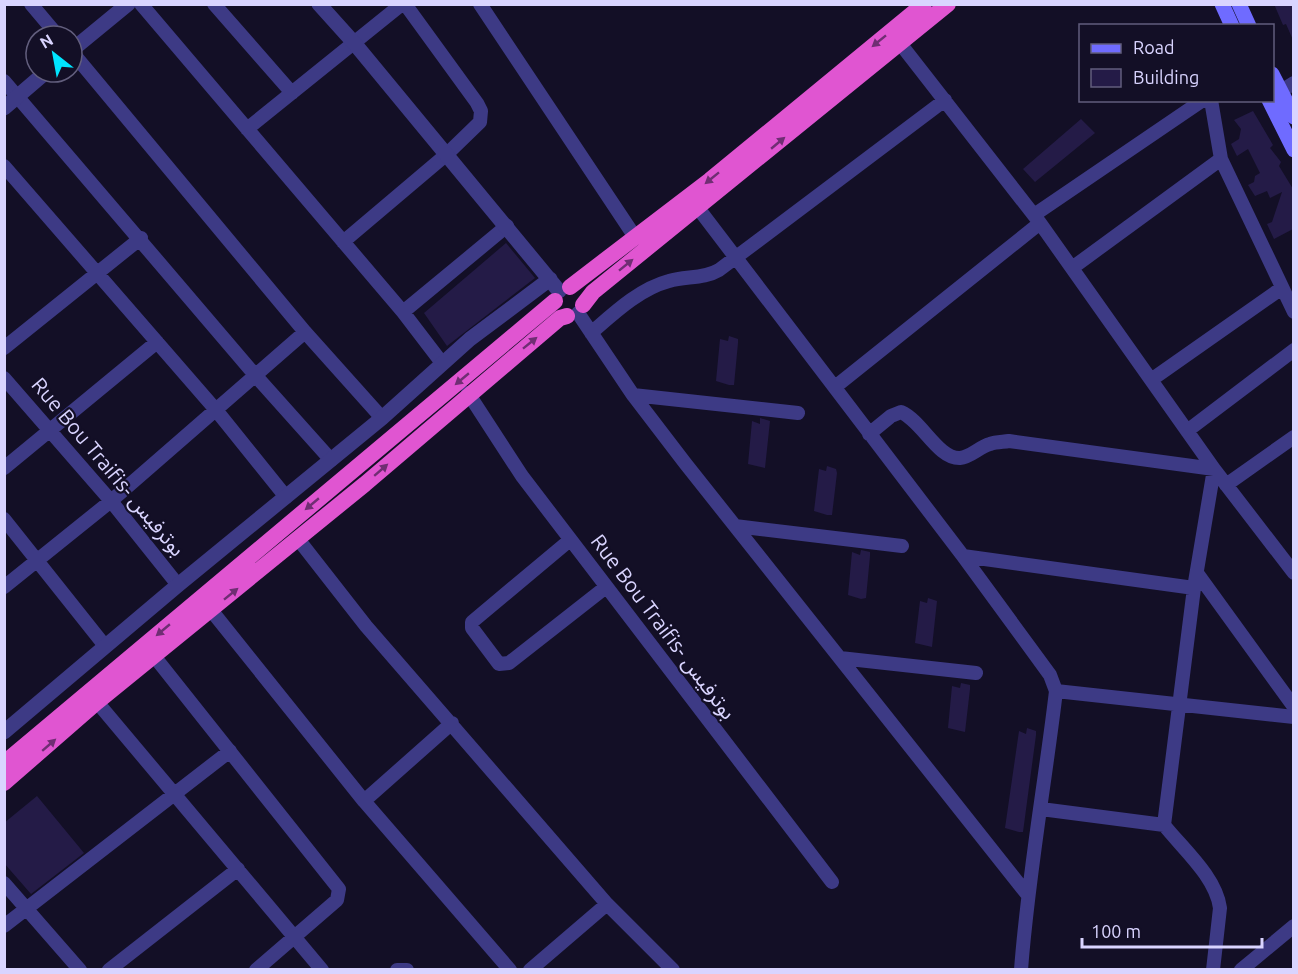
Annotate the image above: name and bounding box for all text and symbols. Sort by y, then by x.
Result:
north arrow [24,24,84,84]
legend [1079,24,1274,102]
text: N [37,30,56,52]
one-way arrow [871,35,887,48]
text: Road [1133,37,1175,57]
text: Building [1133,67,1199,87]
one-way arrow [770,136,786,149]
one-way arrow [704,171,719,184]
one-way arrow [618,259,634,272]
one-way arrow [522,337,538,350]
street label: Rue Bou Traifis- بوترفيس [26,372,190,561]
one-way arrow [454,372,469,385]
one-way arrow [374,463,389,477]
one-way arrow [304,498,320,511]
street label: Rue Bou Traifis- بوترفيس [586,529,741,724]
one-way arrow [223,587,239,600]
one-way arrow [156,623,171,636]
one-way arrow [41,738,56,752]
scale bar [1082,911,1262,949]
text: 100 m [1091,921,1141,941]

